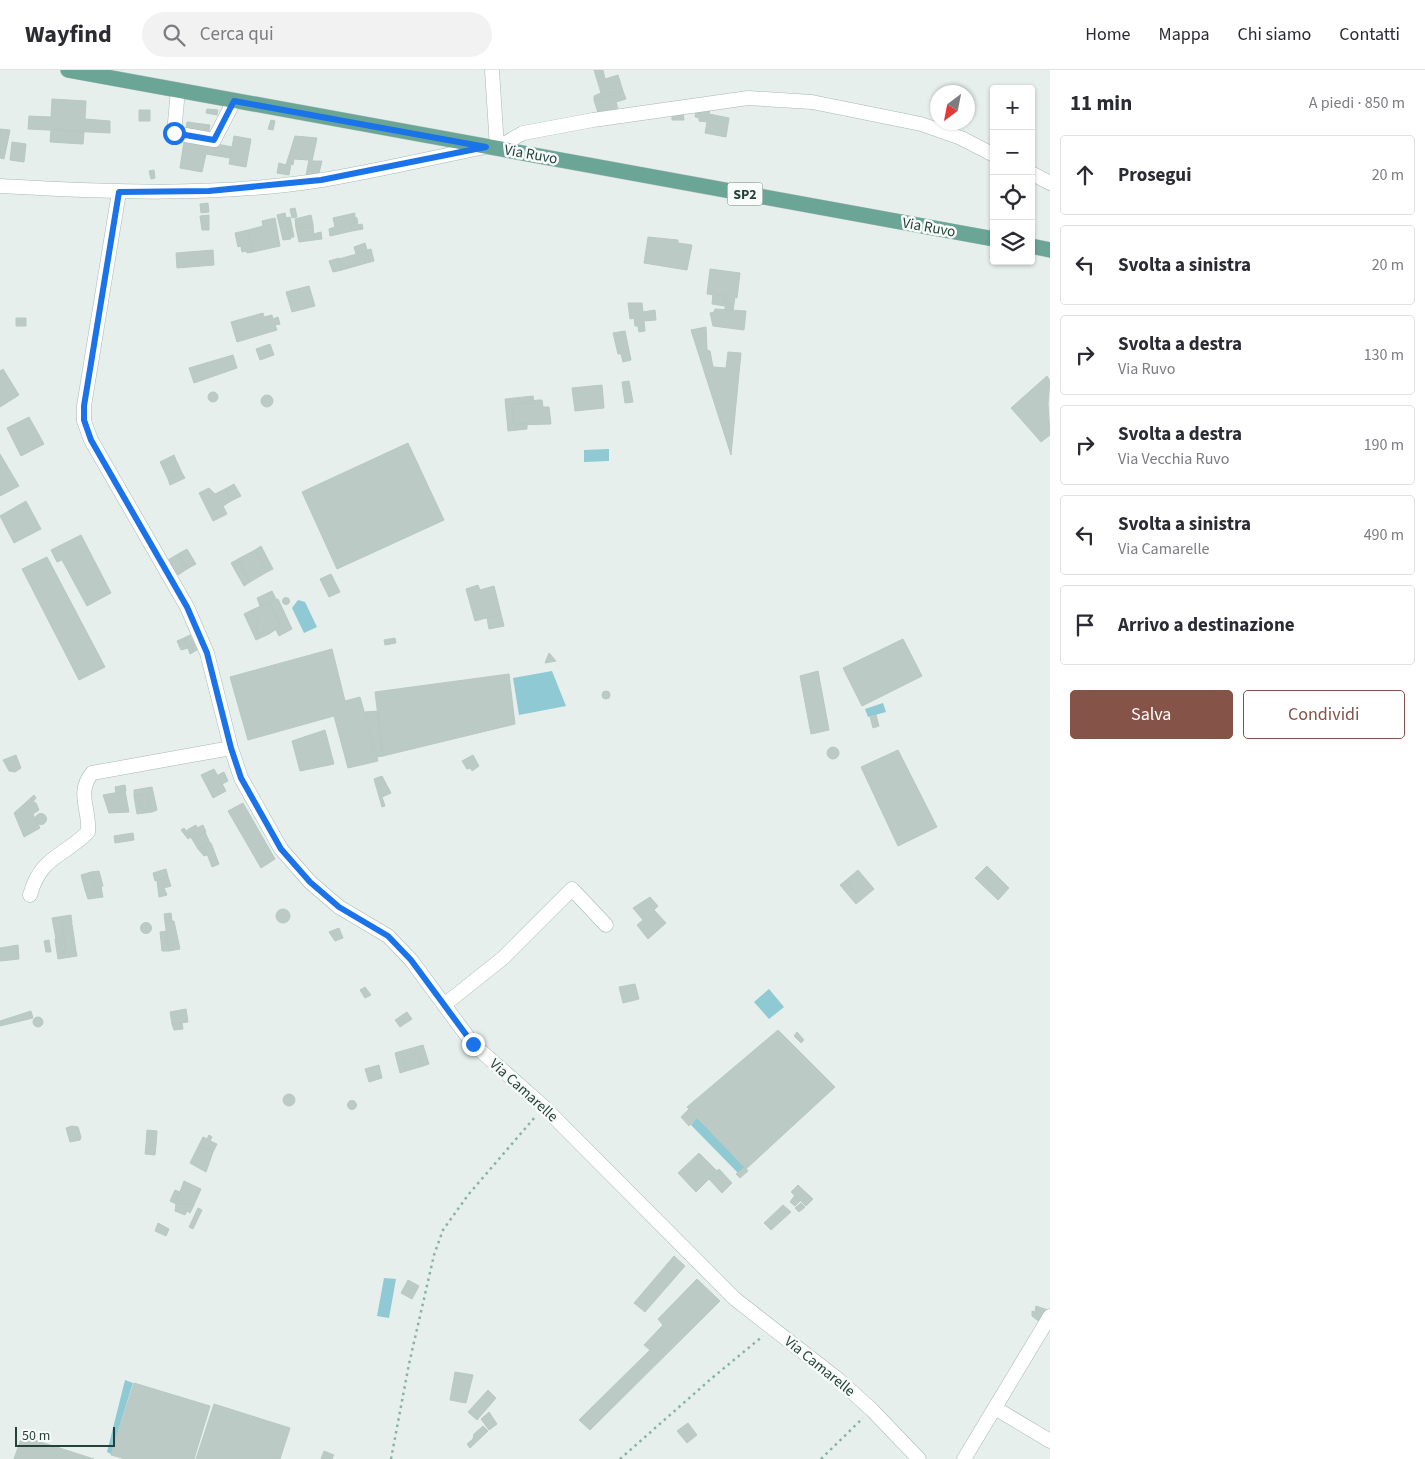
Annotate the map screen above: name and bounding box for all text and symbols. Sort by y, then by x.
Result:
search box [142,12,492,57]
text: Wayfind [25,17,112,52]
icon: search [160,21,188,49]
text: Cerca qui [200,21,274,48]
text: Home [1085,22,1131,47]
text: Mappa [1159,22,1210,47]
text: Chi siamo [1238,22,1311,47]
text: Contatti [1339,22,1400,47]
north arrow [930,85,975,130]
map controls [990,85,1035,265]
button: + [990,85,1035,130]
text: 11 min [1070,88,1132,118]
text: A piedi · 850 m [1309,92,1405,114]
route start [163,122,186,145]
button: − [990,130,1035,175]
street label: Via Ruvo [503,139,559,170]
icon: ahead [1071,161,1099,189]
text: Prosegui [1118,162,1191,189]
text: 20 m [1372,164,1404,186]
button: locate [990,175,1035,220]
road number: SP2 [728,182,762,206]
street label: Via Ruvo [901,212,957,243]
button: layers [990,220,1035,265]
icon: left [1071,251,1099,279]
text: Svolta a sinistra [1118,252,1251,279]
text: 20 m [1372,254,1404,276]
text: Svolta a destra [1118,331,1242,358]
icon: right [1071,341,1099,369]
text: 130 m [1364,344,1404,366]
text: Via Ruvo [1118,358,1175,380]
text: Svolta a destra [1118,421,1242,448]
icon: right [1071,431,1099,459]
text: 190 m [1364,434,1404,456]
text: Via Vecchia Ruvo [1118,448,1229,470]
text: Svolta a sinistra [1118,511,1251,538]
icon: left [1071,521,1099,549]
text: 490 m [1364,524,1404,546]
text: Via Camarelle [1118,538,1209,560]
icon: arrive [1071,611,1099,639]
text: Arrivo a destinazione [1118,612,1295,639]
button: Salva [1070,690,1233,739]
button: Condividi [1243,690,1405,739]
route end [462,1033,485,1056]
street label: Via Camarelle [485,1054,563,1127]
street label: Via Camarelle [780,1331,860,1402]
scale bar [15,1424,115,1447]
text: 50 m [22,1426,50,1446]

